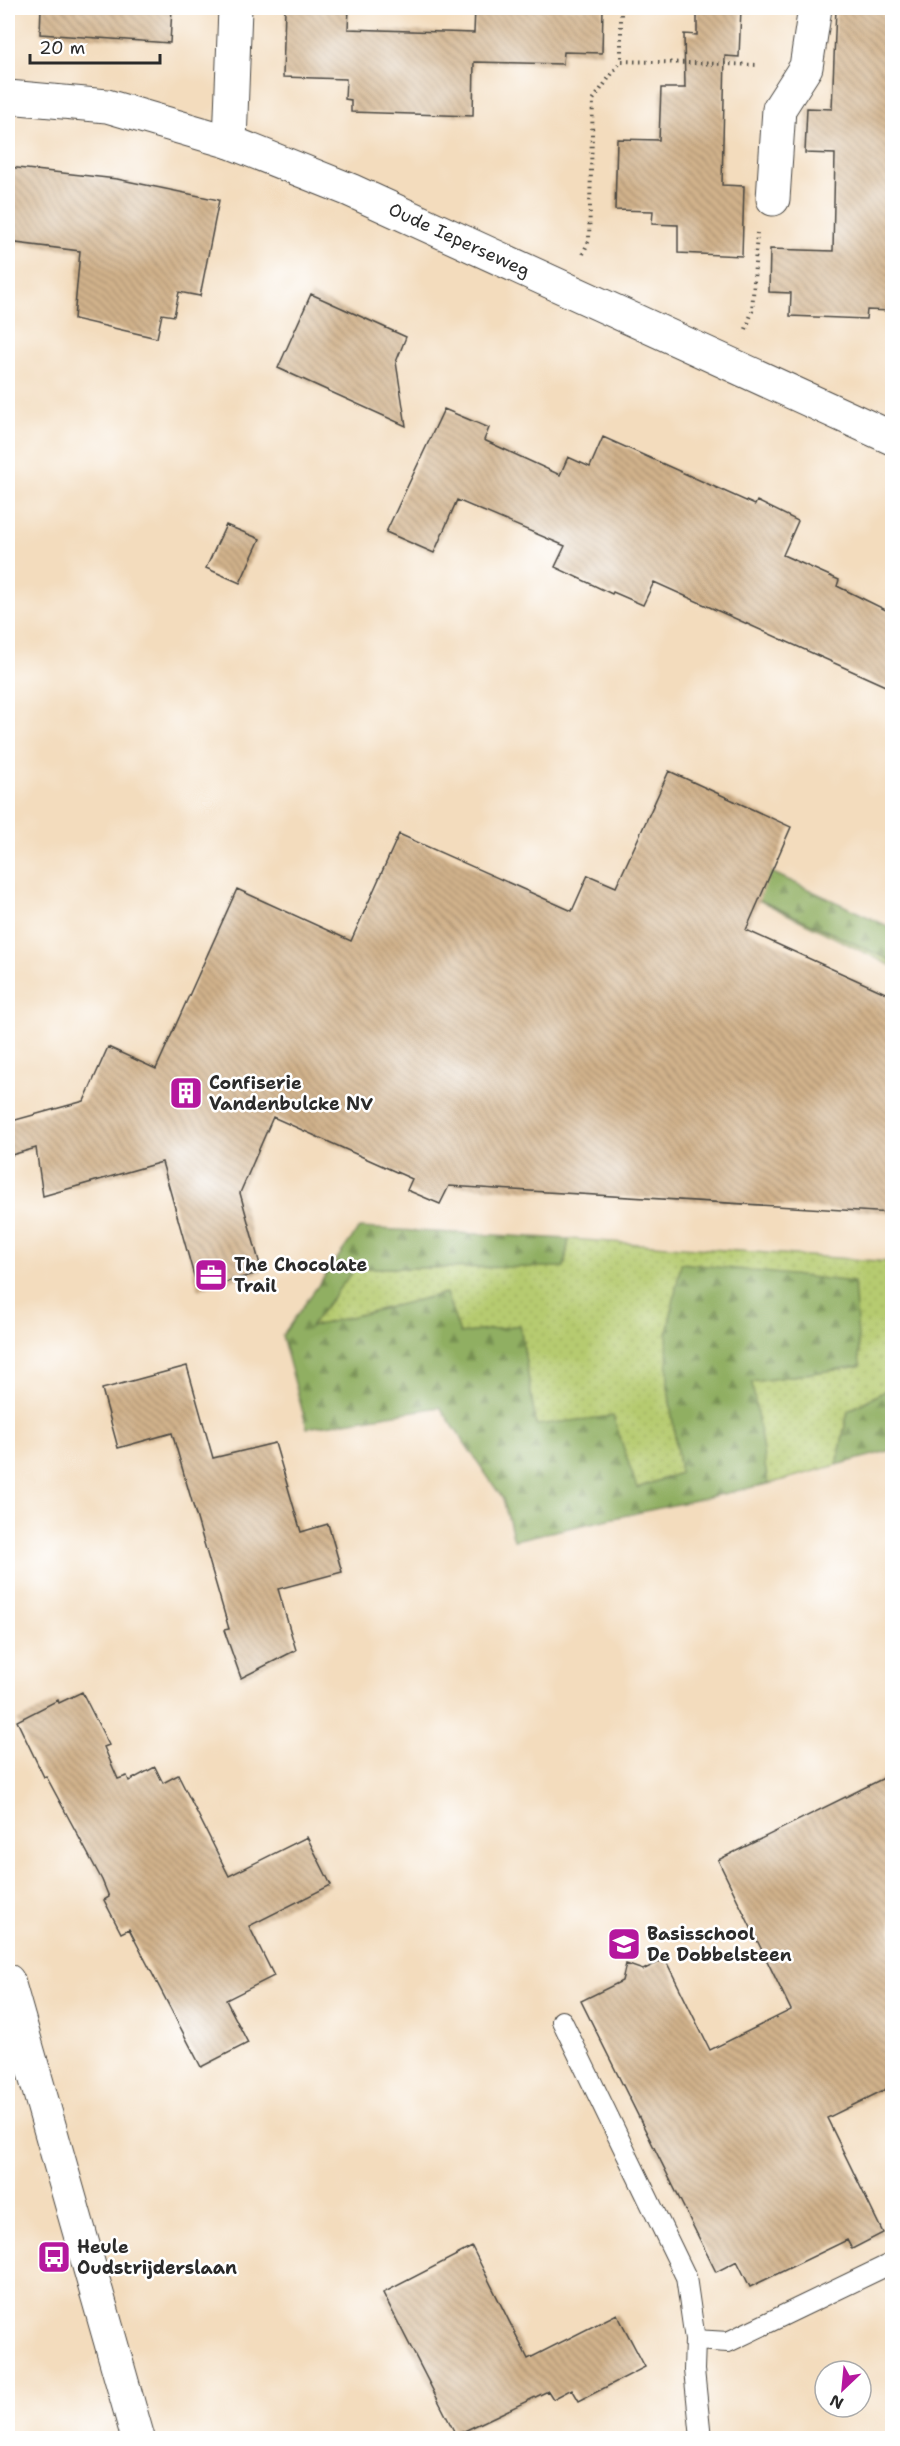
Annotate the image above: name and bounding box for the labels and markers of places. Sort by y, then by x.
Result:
place label: Confiserie Vandenbulcke NV [209,1071,373,1116]
building icon: Confiserie Vandenbulcke NV [168,1075,204,1111]
place label: The Chocolate Trail [234,1253,368,1298]
office icon: The Chocolate Trail [193,1257,229,1293]
place label: Basisschool De Dobbelsteen [647,1922,792,1967]
school or university icon: Basisschool De Dobbelsteen [606,1926,642,1962]
place label: Heule Oudstrijderslaan [77,2235,237,2280]
bus stop icon: Heule Oudstrijderslaan [36,2239,72,2275]

